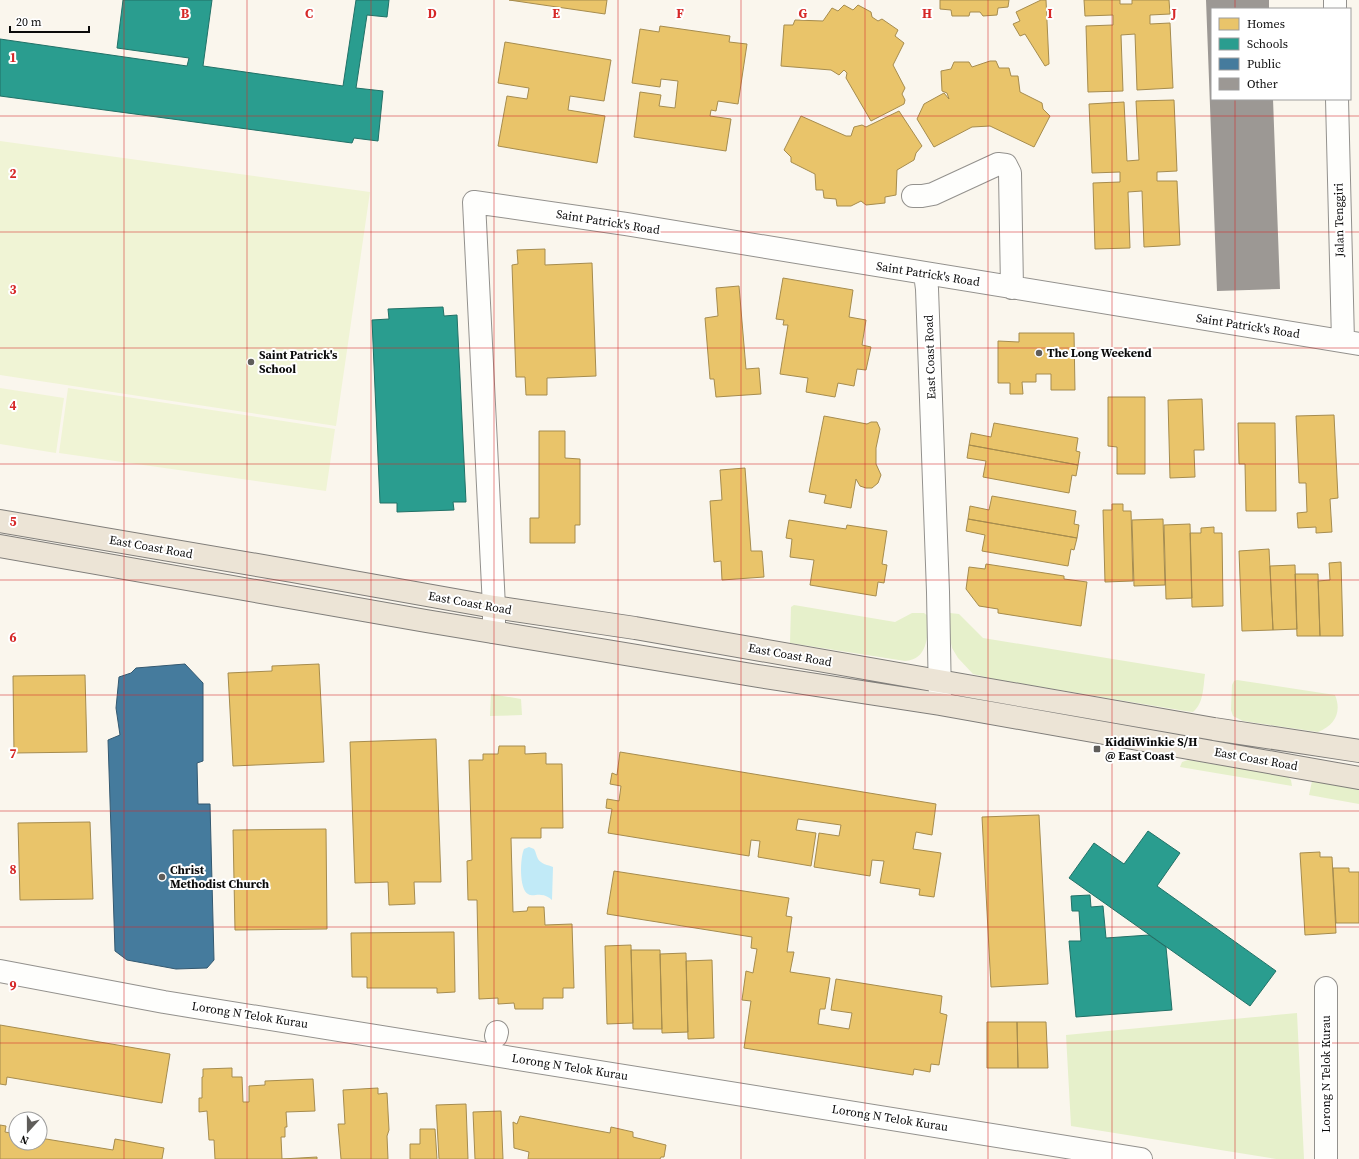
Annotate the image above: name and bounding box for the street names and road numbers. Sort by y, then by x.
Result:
street label: Jalan Tenggiri [1330,182,1348,258]
street label: Saint Patrick's Road [555,206,661,238]
street label: Saint Patrick's Road [875,258,981,290]
street label: Saint Patrick's Road [1195,310,1301,342]
street label: East Coast Road [921,314,939,400]
street label: East Coast Road [108,532,194,562]
street label: East Coast Road [427,588,513,618]
street label: East Coast Road [747,640,833,670]
street label: East Coast Road [1213,744,1299,774]
street label: Lorong N Telok Kurau [191,998,309,1032]
street label: Lorong N Telok Kurau [1318,1015,1334,1133]
street label: Lorong N Telok Kurau [511,1050,629,1084]
street label: Lorong N Telok Kurau [831,1101,949,1135]

